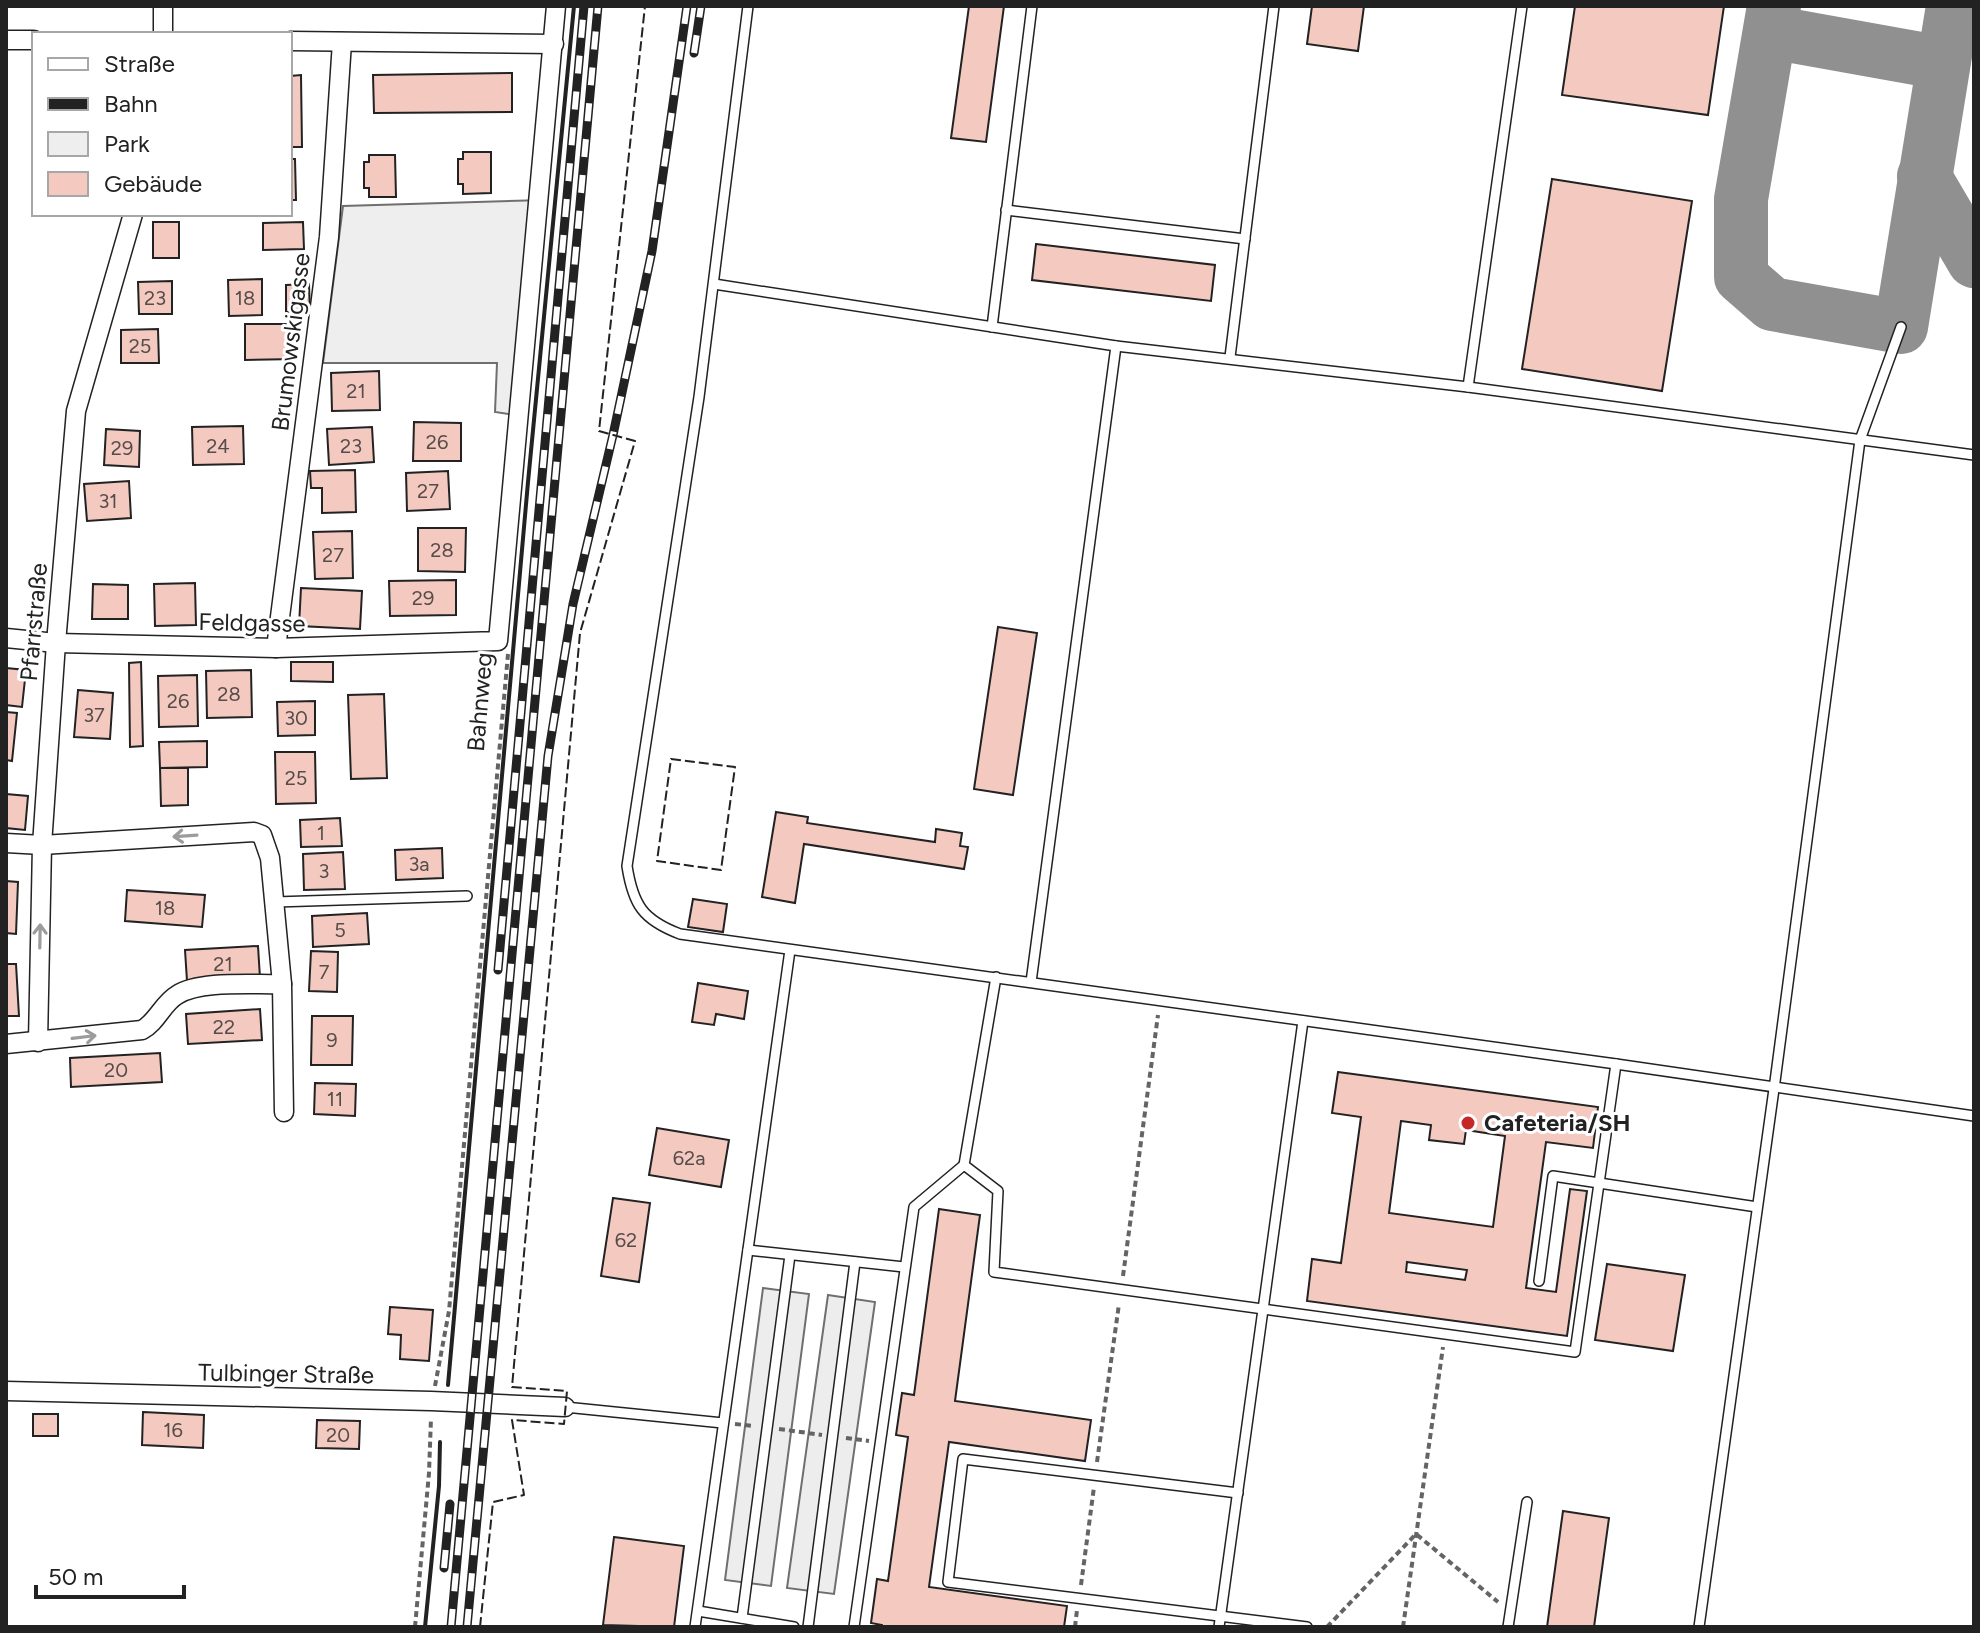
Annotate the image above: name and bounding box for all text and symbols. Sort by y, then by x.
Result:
legend [32,32,292,216]
text: Straße [104,49,175,78]
text: Bahn [104,89,158,118]
text: Park [104,129,150,158]
text: Gebäude [104,169,202,198]
street label: Brumowskigasse [265,251,316,433]
house number: 23 [144,286,166,310]
house number: 18 [235,286,255,310]
house number: 25 [129,334,151,358]
house number: 21 [346,379,366,403]
house number: 26 [426,430,448,454]
house number: 24 [206,434,230,458]
house number: 23 [340,434,362,458]
house number: 29 [111,436,133,460]
house number: 27 [417,479,439,503]
house number: 31 [98,489,118,513]
house number: 28 [430,538,454,562]
house number: 27 [322,543,344,567]
street label: Pfarrstraße [14,562,53,682]
house number: 29 [412,586,434,610]
street label: Feldgasse [198,607,306,638]
street label: Bahnweg [461,651,498,753]
house number: 28 [217,682,241,706]
house number: 26 [167,689,189,713]
house number: 37 [83,703,105,727]
house number: 30 [284,706,308,730]
house number: 25 [285,766,307,790]
house number: 1 [317,821,325,845]
one-way arrow [172,829,199,844]
house number: 3a [408,852,430,876]
house number: 3 [319,859,329,883]
house number: 18 [155,896,175,920]
house number: 5 [334,918,346,942]
one-way arrow [32,923,48,950]
house number: 21 [213,952,233,976]
house number: 7 [319,960,330,984]
house number: 22 [213,1015,235,1039]
house number: 9 [326,1028,338,1052]
one-way arrow [70,1029,97,1044]
house number: 20 [104,1058,128,1082]
house number: 11 [327,1087,343,1111]
place label: Cafeteria/SH [1484,1108,1630,1137]
marker: Cafeteria/SH [1459,1114,1477,1132]
house number: 62a [673,1146,705,1170]
house number: 62 [615,1228,637,1252]
street label: Tulbinger Straße [198,1357,374,1390]
house number: 16 [163,1418,183,1442]
house number: 20 [326,1423,350,1447]
scale bar [36,1549,184,1599]
text: 50 m [48,1562,104,1591]

